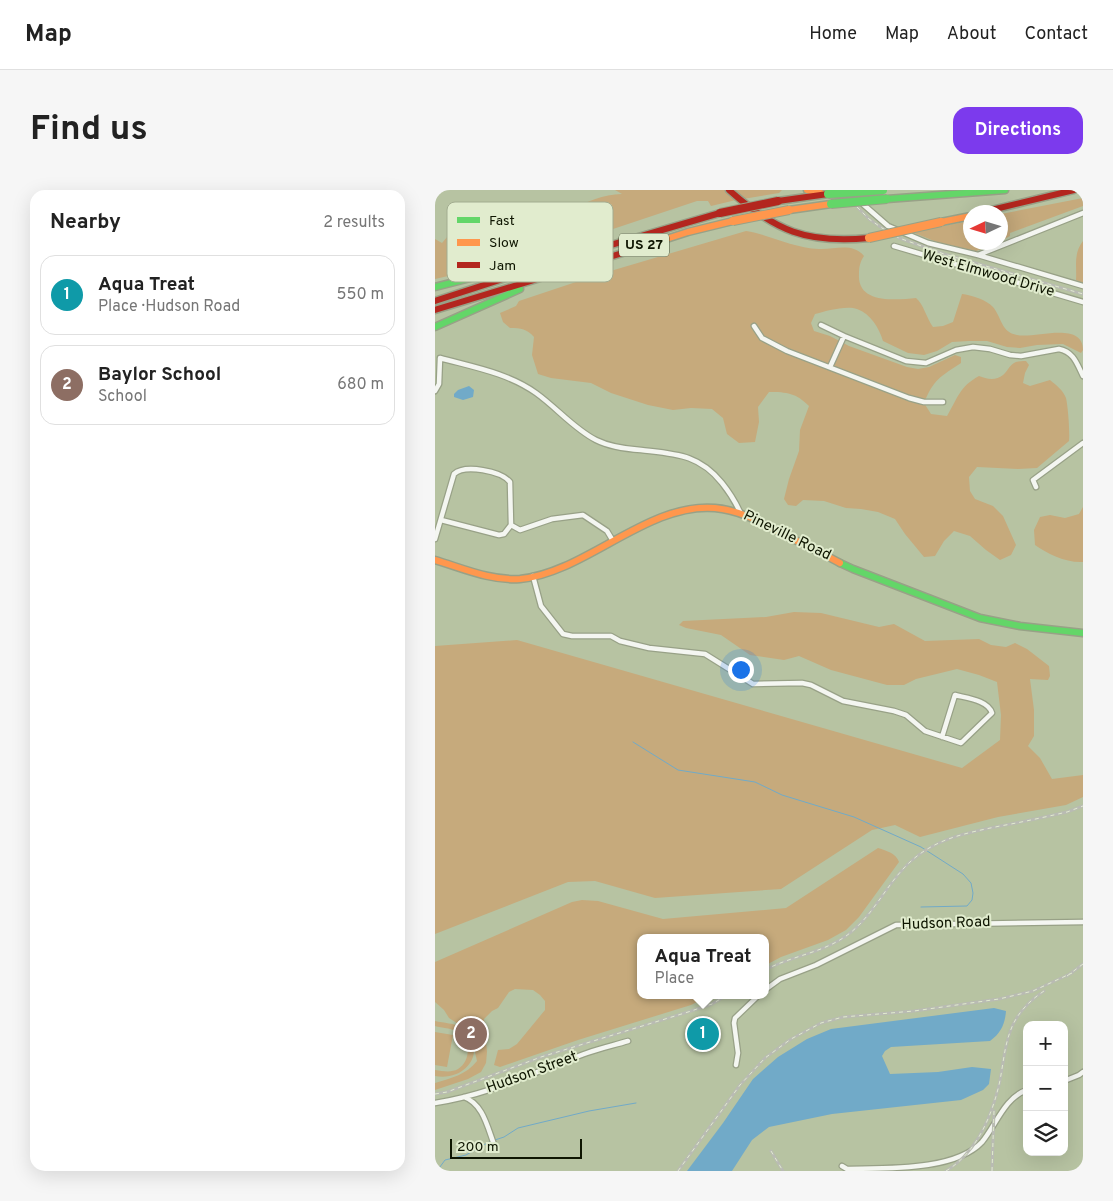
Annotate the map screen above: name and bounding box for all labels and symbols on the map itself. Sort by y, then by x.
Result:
legend [447,202,613,282]
north arrow [963,205,1008,250]
text: Fast [489,213,515,230]
road number: US 27 [619,234,669,256]
text: Slow [489,235,519,252]
street label: West Elmwood Drive [920,246,1056,302]
text: Jam [489,258,516,275]
street label: Pineville Road [740,507,834,565]
your location [728,657,754,683]
street label: Hudson Road [901,913,991,935]
pin: 2 [455,1015,487,1053]
pin: 1 [687,1015,719,1053]
street label: Hudson Street [484,1048,580,1098]
scale bar [450,1136,583,1159]

